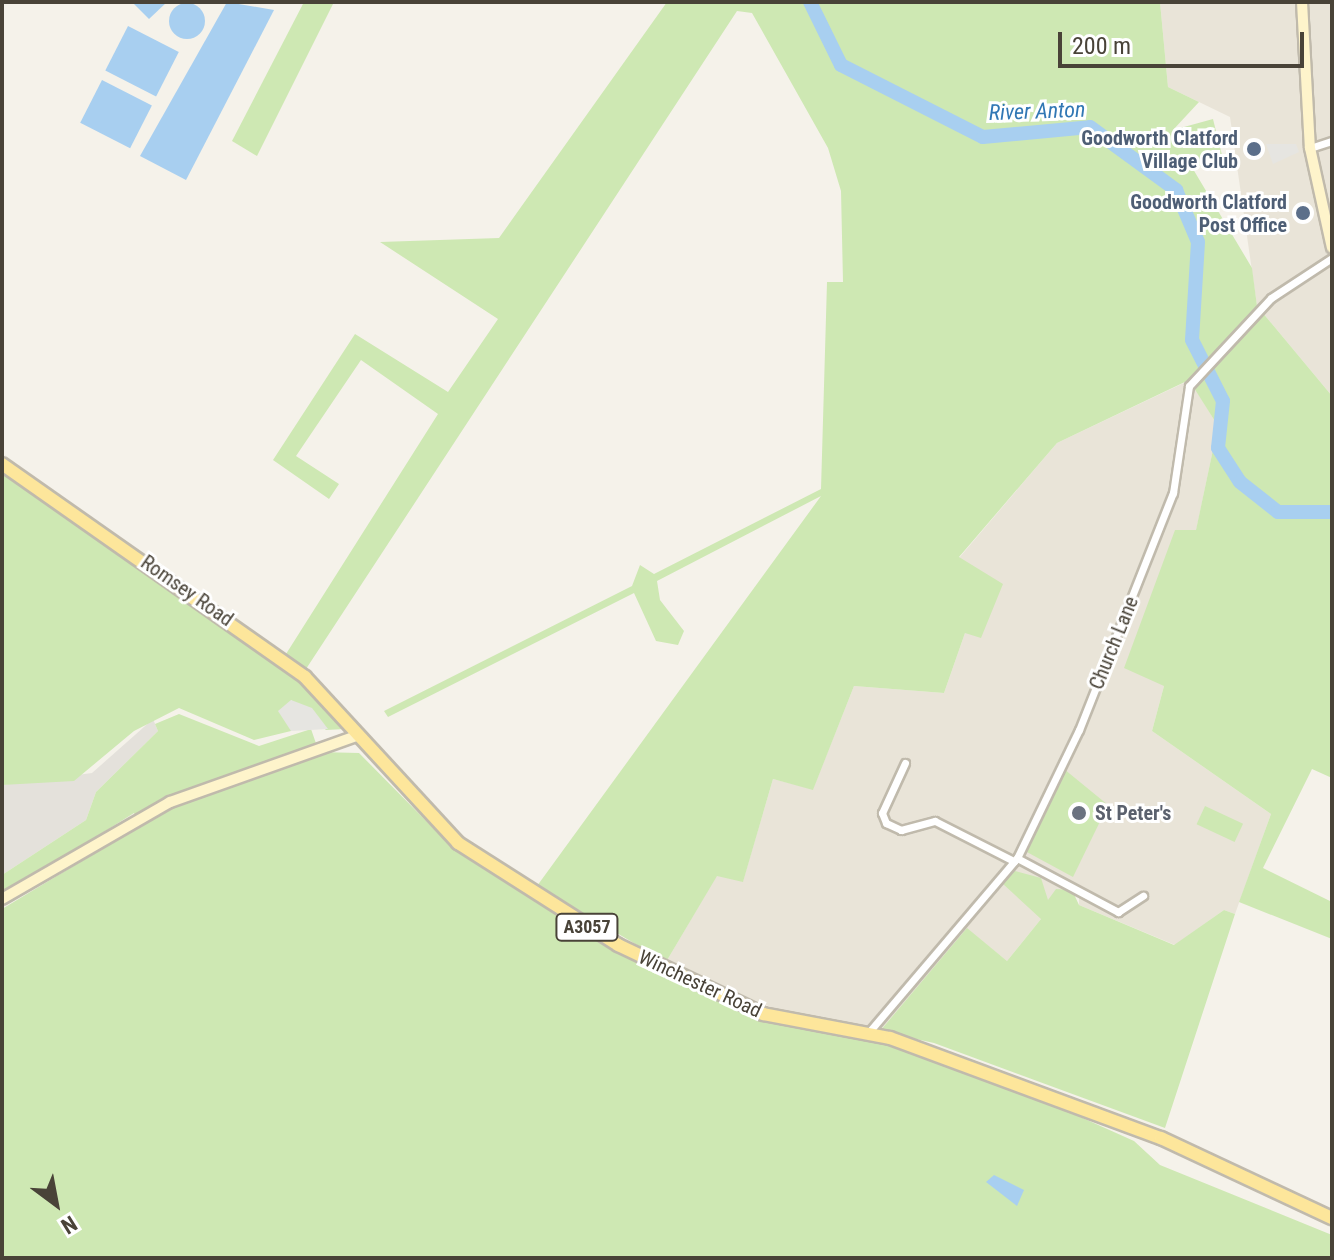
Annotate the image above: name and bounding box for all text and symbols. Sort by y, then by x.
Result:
scale bar [1062,16,1308,66]
text: 200 m [1072,32,1131,60]
water label: River Anton [988,96,1086,126]
place label: Goodworth Clatford Village Club [1081,126,1238,173]
marker: Goodworth Clatford Village Club [1245,140,1263,158]
place label: Goodworth Clatford Post Office [1130,190,1287,237]
marker: Goodworth Clatford Post Office [1294,204,1312,222]
street label: Romsey Road [136,550,238,632]
street label: Church Lane [1084,593,1144,693]
place label: St Peter's [1095,801,1171,825]
marker: St Peter's [1070,804,1088,822]
road number: A3057 [555,913,619,941]
street label: Winchester Road [635,945,765,1023]
north arrow [16,1164,96,1244]
text: N [57,1211,81,1239]

